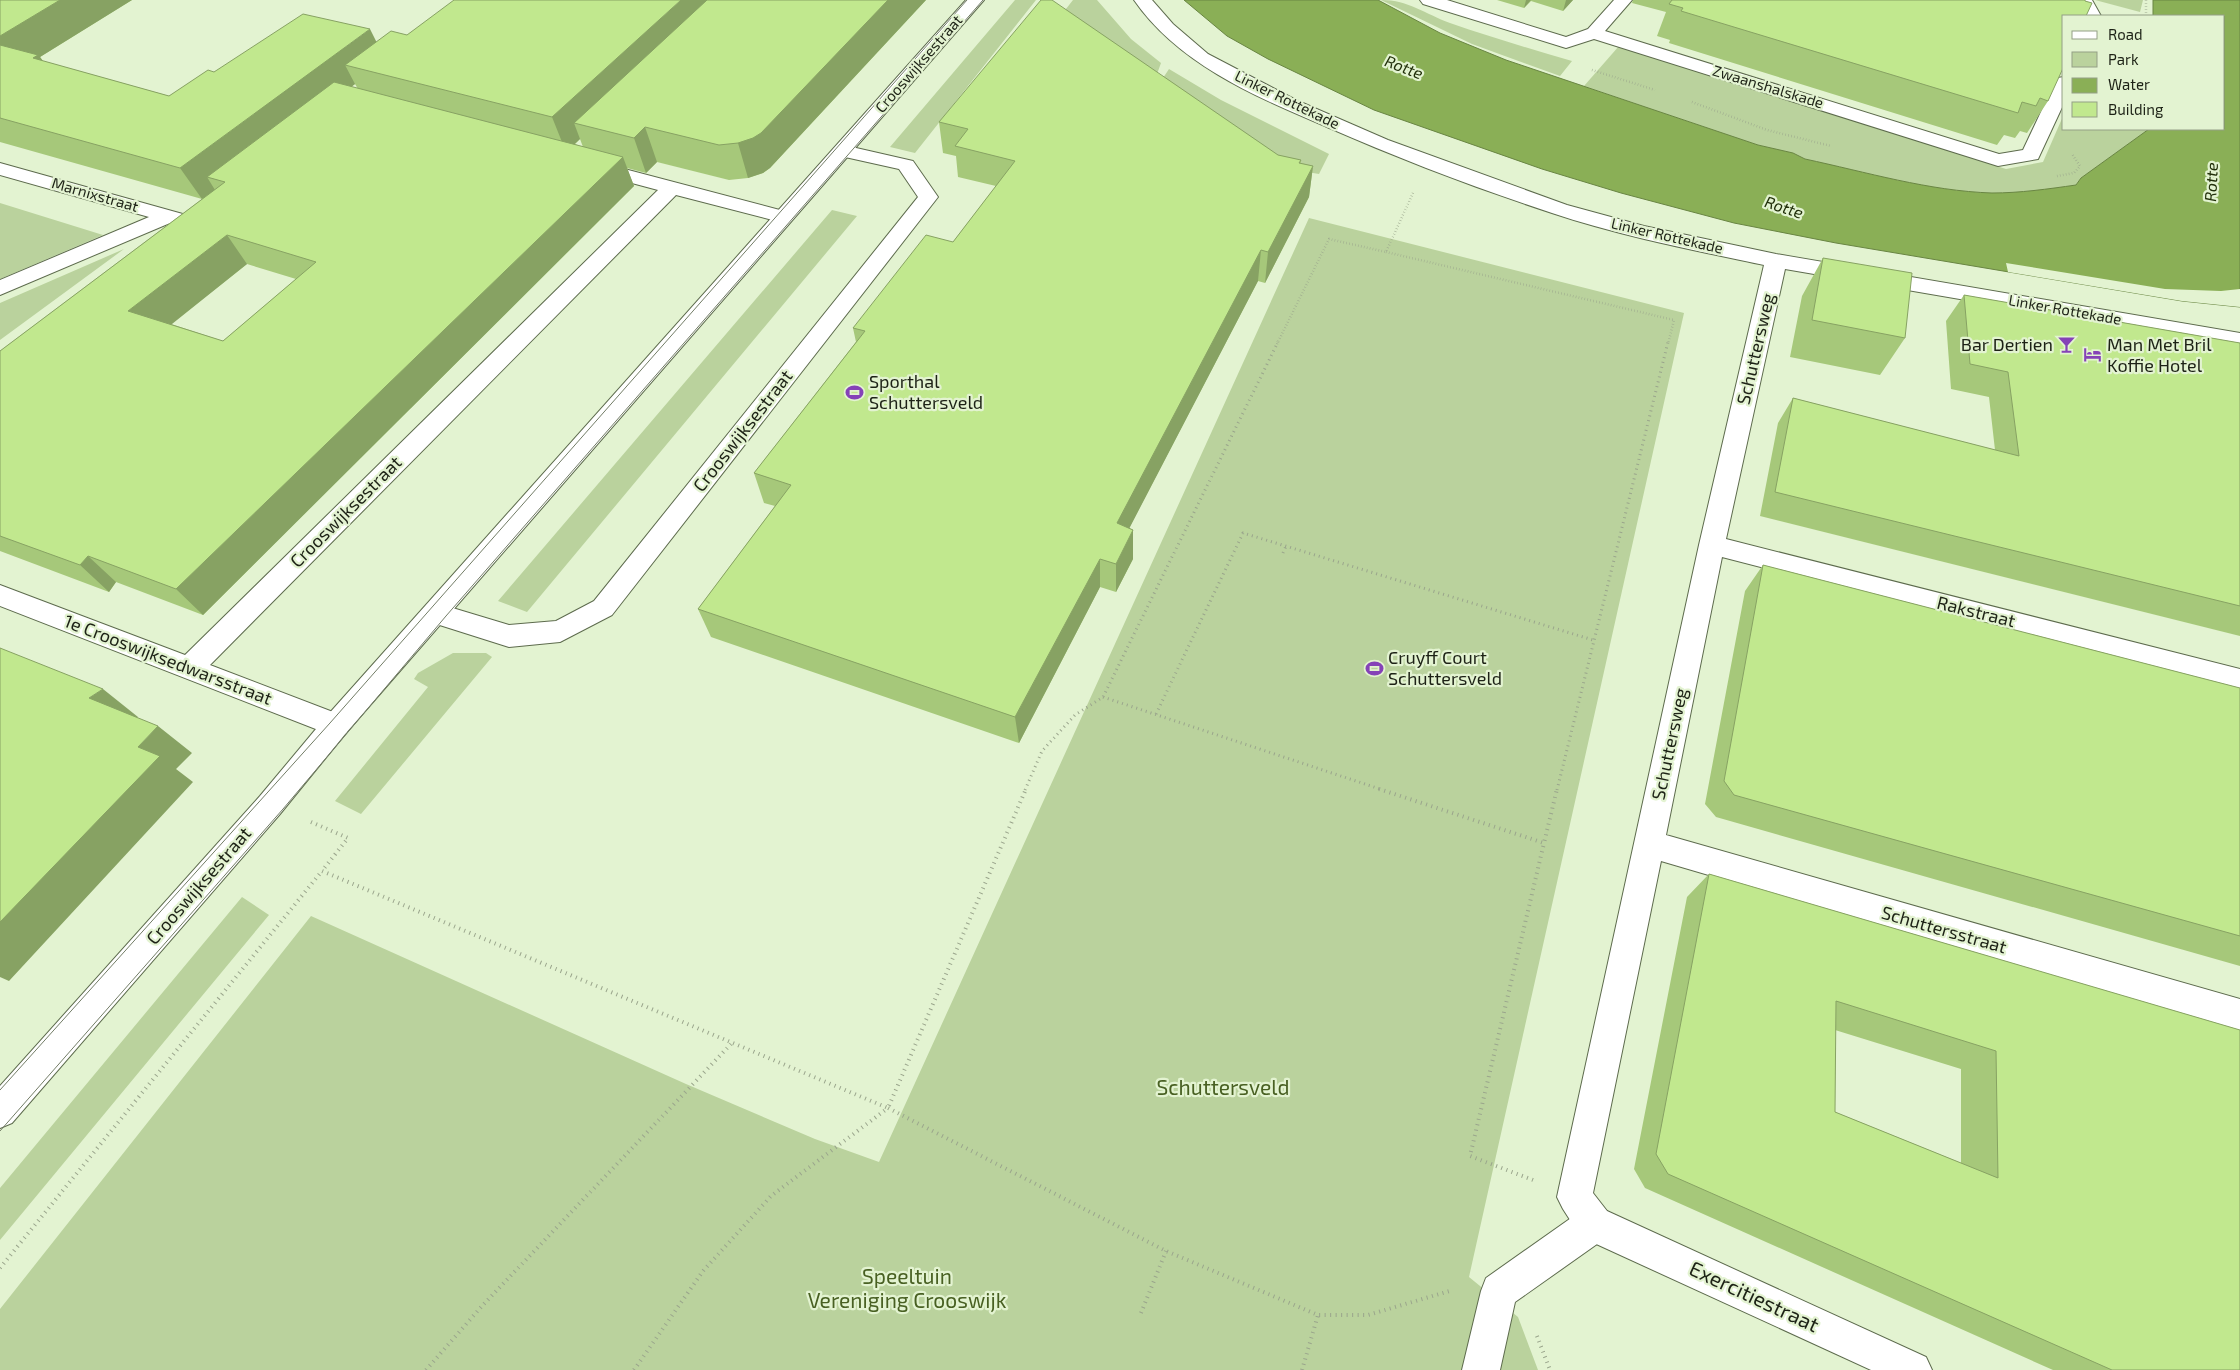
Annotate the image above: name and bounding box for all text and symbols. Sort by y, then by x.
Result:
street label: Crooswijksestraat [871,11,967,117]
legend [2062,15,2225,130]
text: Road [2108,25,2143,43]
text: Park [2108,50,2139,68]
water label: Rotte [1382,51,1426,83]
street label: Zwaanshalskade [1711,61,1826,111]
street label: Linker Rottekade [1232,66,1343,132]
text: Water [2108,75,2150,93]
text: Building [2108,100,2164,118]
water label: Rotte [2200,161,2221,202]
street label: Marnixstraat [50,173,141,215]
water label: Rotte [1762,191,1806,222]
street label: Linker Rottekade [1609,213,1725,257]
street label: Linker Rottekade [2007,290,2123,328]
street label: Schuttersweg [1732,291,1779,407]
place label: Bar Dertien [1961,333,2053,355]
place label: Man Met Bril Koffie Hotel [2107,333,2212,376]
bar icon: Bar Dertien [2057,335,2077,355]
hotel icon: Man Met Bril Koffie Hotel [2083,345,2103,365]
street label: Crooswijksestraat [688,365,797,496]
place label: Sporthal Schuttersveld [869,370,983,413]
sports icon: Sporthal Schuttersveld [845,382,865,402]
street label: Crooswijksestraat [285,451,406,572]
street label: Rakstraat [1935,591,2018,631]
street label: 1e Crooswijksedwarsstraat [61,609,275,709]
place label: Cruyff Court Schuttersveld [1388,646,1502,689]
sports icon: Cruyff Court Schuttersveld [1364,658,1384,678]
street label: Schuttersweg [1646,686,1692,802]
street label: Crooswijksestraat [141,822,255,949]
street label: Schuttersstraat [1879,901,2010,957]
park label: Schuttersveld [1156,1074,1290,1099]
street label: Exercitiestraat [1686,1255,1823,1337]
park label: Speeltuin Vereniging Crooswijk [808,1263,1007,1313]

